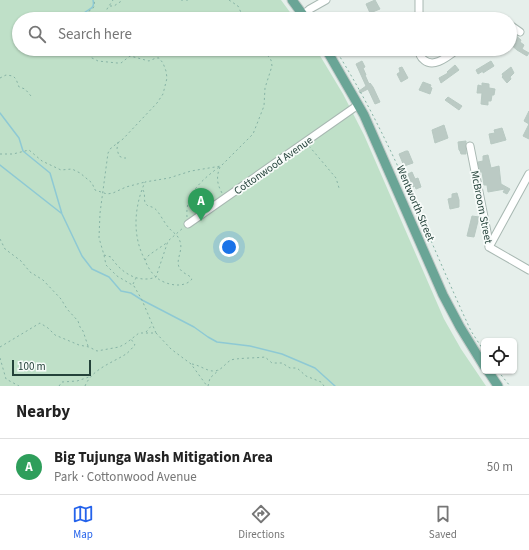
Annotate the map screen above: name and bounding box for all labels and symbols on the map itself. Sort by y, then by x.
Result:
street label: Cottonwood Avenue [231,132,316,198]
street label: Wentworth Street [393,163,438,244]
street label: McBroom Street [467,169,496,245]
pin: A [188,188,214,221]
your location [219,237,239,257]
scale bar [12,358,91,377]

